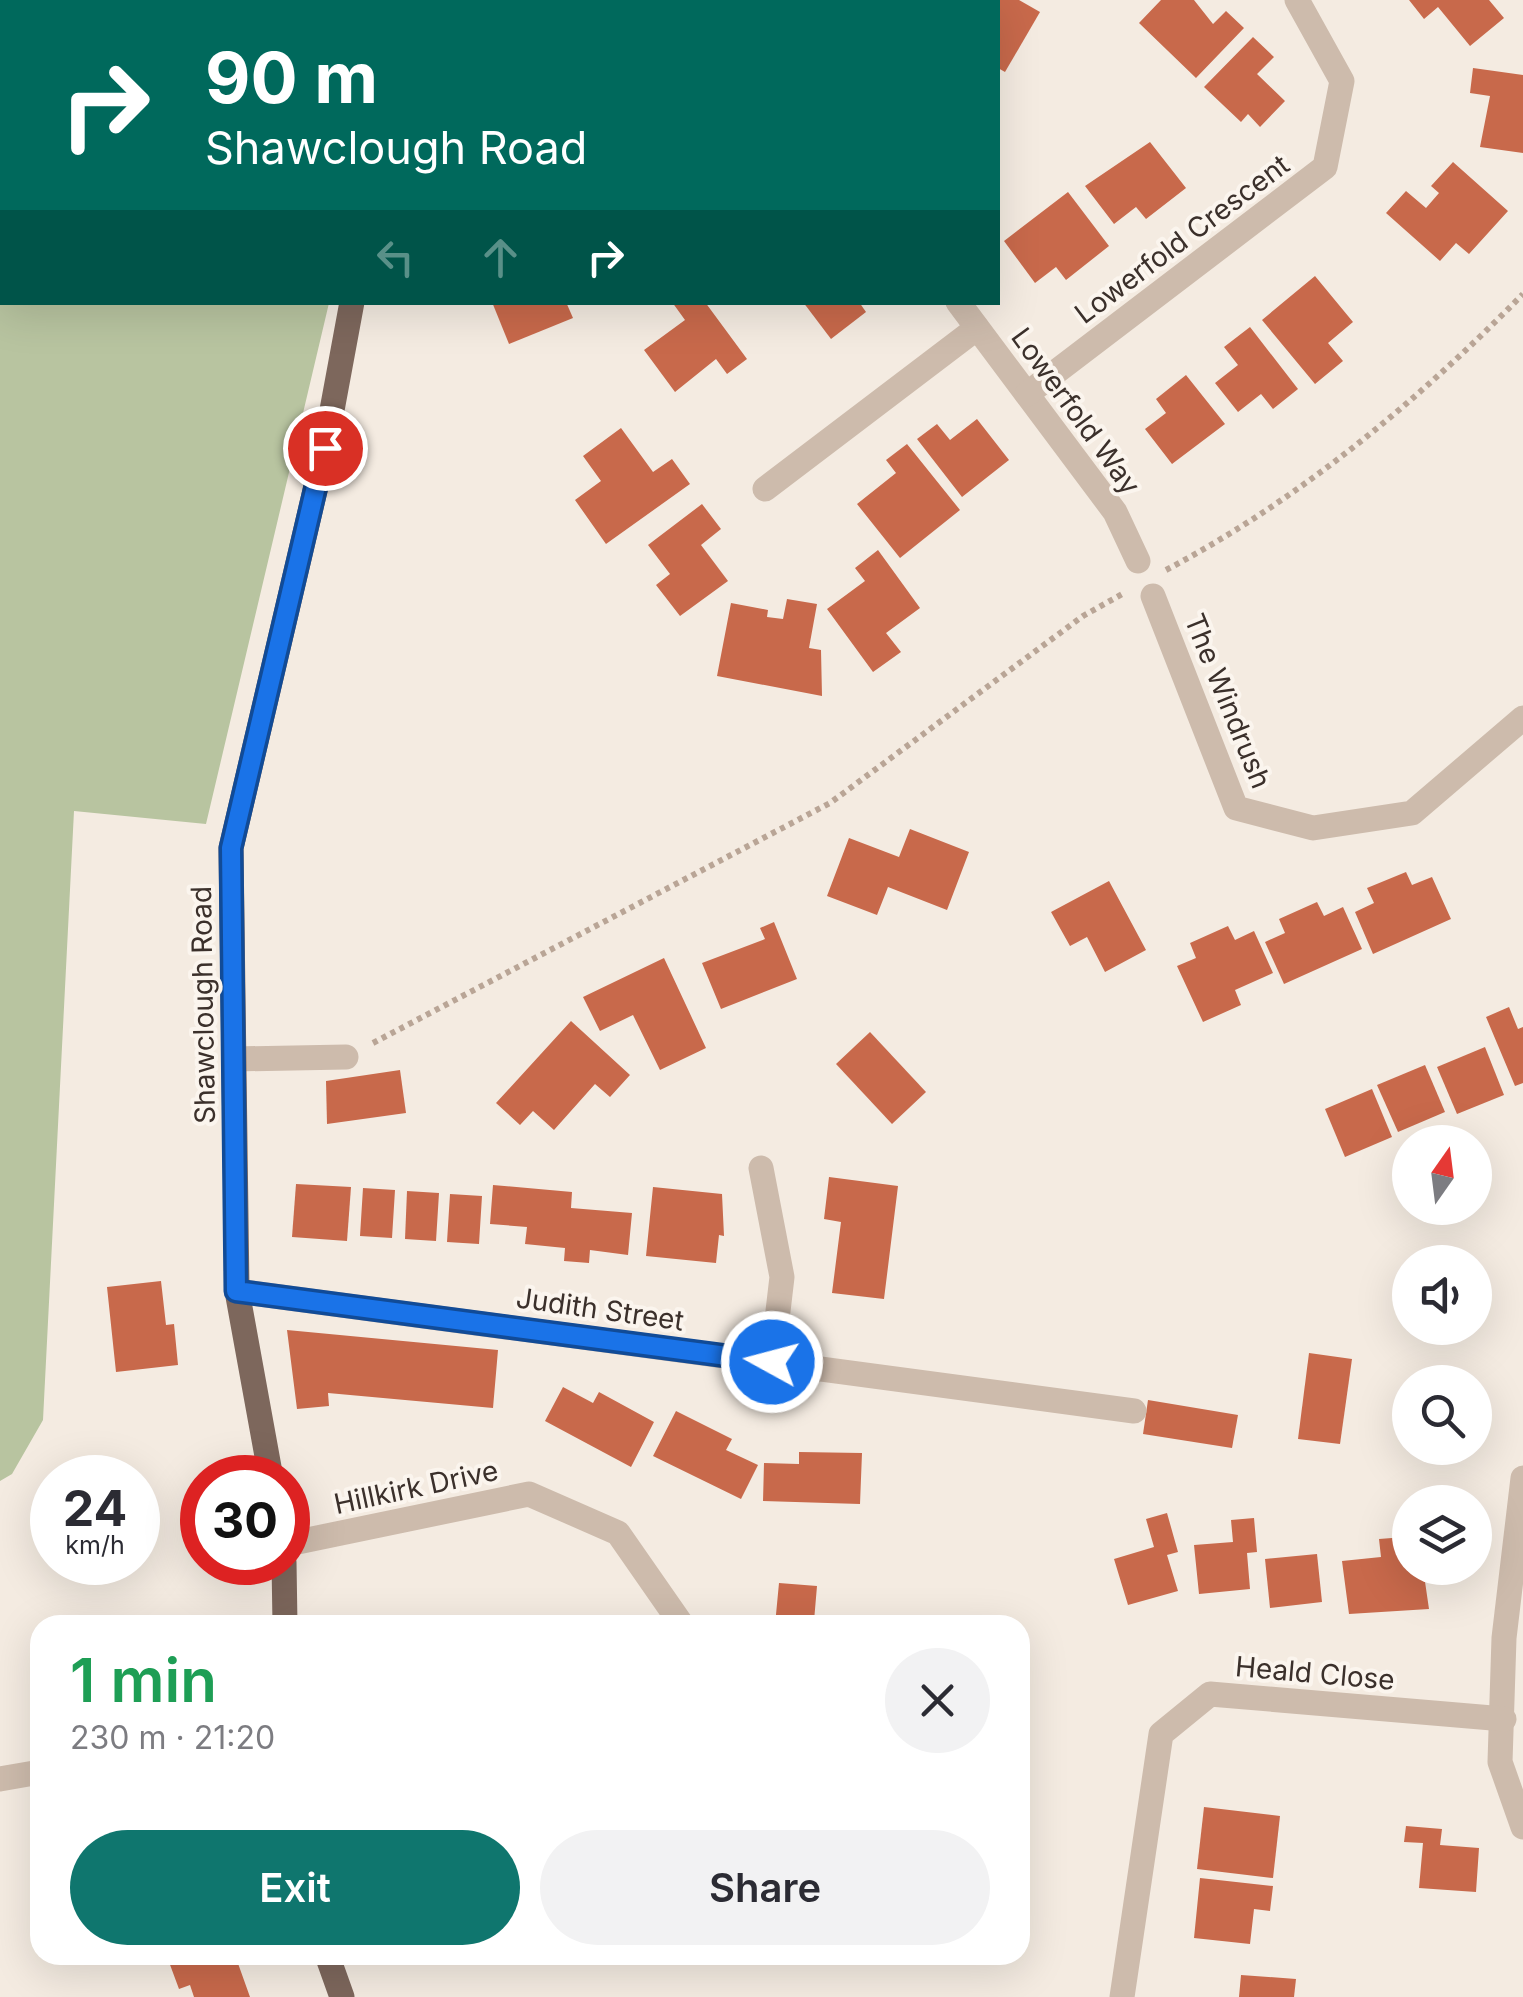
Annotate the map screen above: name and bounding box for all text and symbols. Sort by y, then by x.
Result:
text: 90 m [205,35,378,120]
icon: right [40,40,170,170]
text: Shawclough Road [205,120,587,175]
street label: Lowerfold Crescent [1068,147,1296,331]
icon: left [368,230,423,285]
icon: ahead [473,230,528,285]
icon: right [578,230,633,285]
street label: Lowerfold Way [1004,321,1148,501]
pin [283,406,368,491]
icon: arrive [298,421,353,476]
street label: The Windrush [1178,609,1278,793]
street label: Shawclough Road [184,886,222,1124]
north arrow [1392,1125,1492,1225]
map controls [1392,1125,1492,1585]
button: sound [1392,1245,1492,1345]
street label: Judith Street [514,1280,686,1338]
position arrow [720,1310,824,1414]
button: search [1392,1365,1492,1465]
street label: Hillkirk Drive [331,1453,501,1521]
speed limit sign: 30 [180,1455,310,1585]
text: 24 [63,1478,127,1538]
button: layers [1392,1485,1492,1585]
text: km/h [65,1530,125,1560]
text: 1 min [70,1644,217,1716]
button: close [885,1648,990,1753]
street label: Heald Close [1234,1649,1396,1697]
text: 230 m · 21:20 [70,1718,275,1757]
button: Exit [70,1830,520,1945]
button: Share [540,1830,990,1945]

